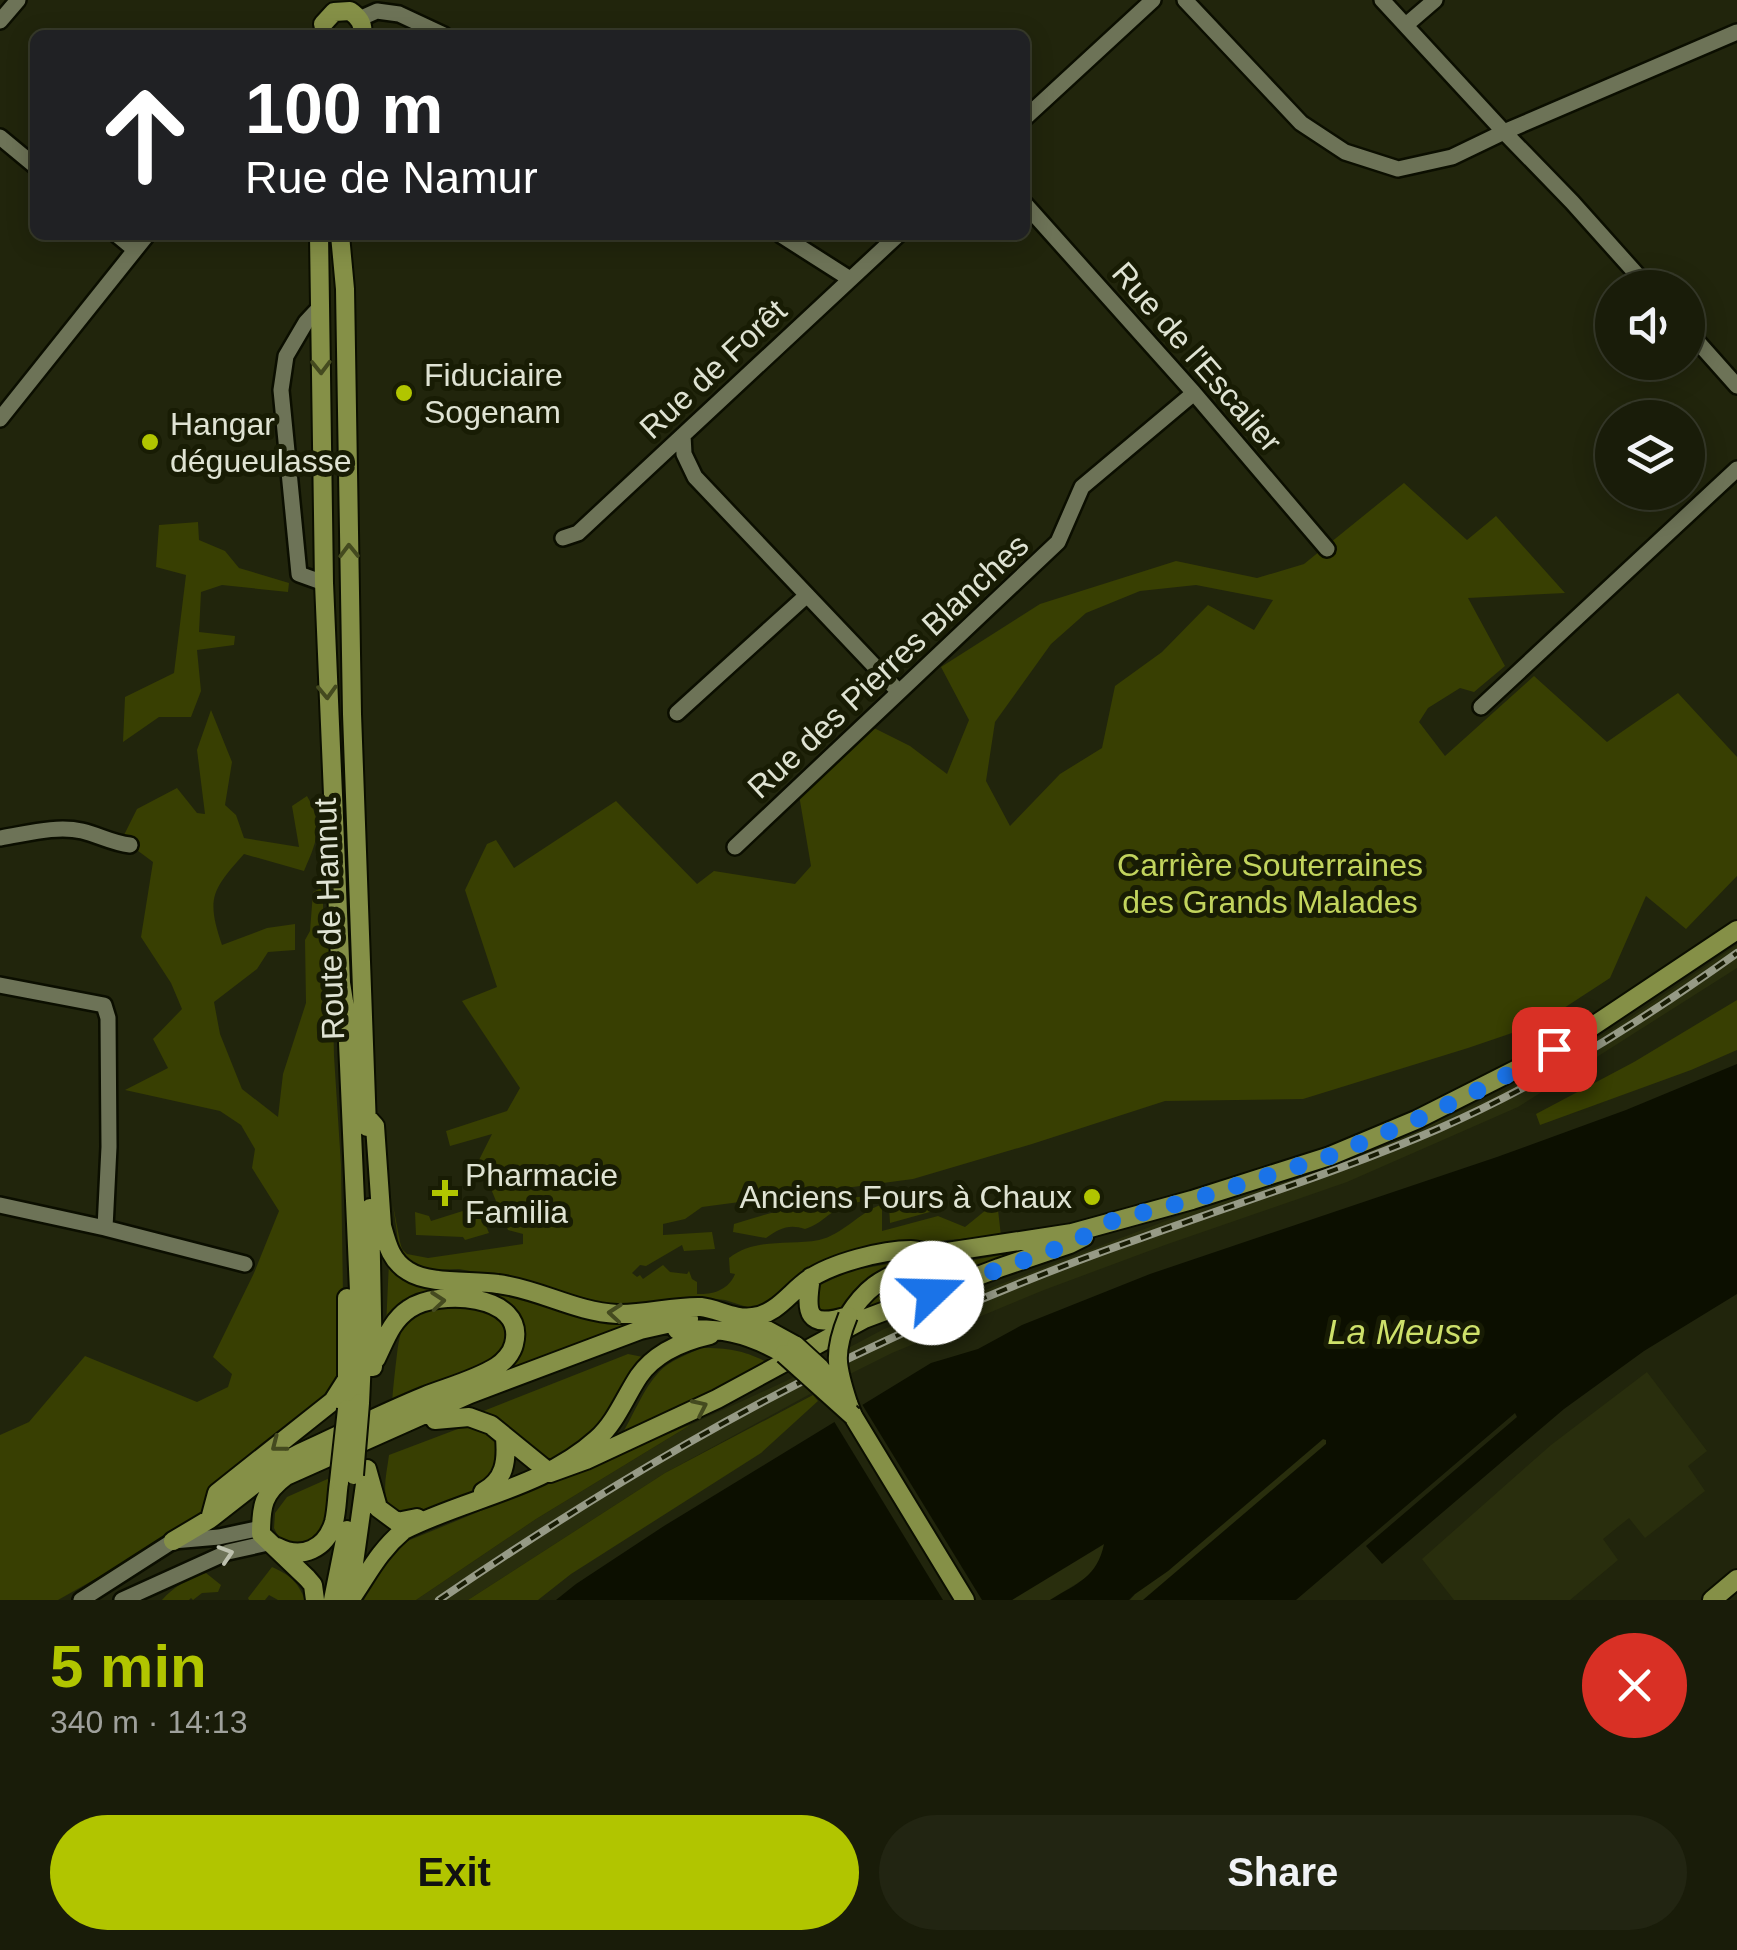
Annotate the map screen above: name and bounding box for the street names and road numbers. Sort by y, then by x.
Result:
street label: Rue de l'Escalier [1105,255,1289,459]
street label: Rue de Forêt [632,292,794,446]
street label: Rue des Pierres Blanches [740,527,1036,805]
street label: Route de Hannut [307,797,351,1041]

